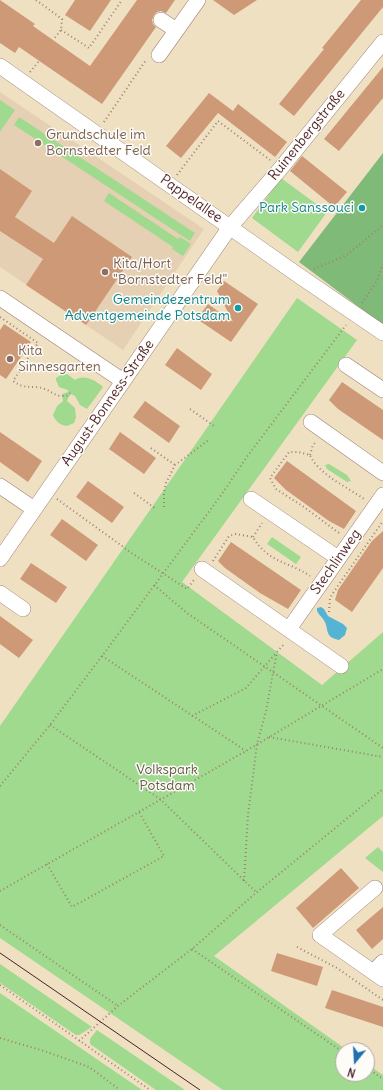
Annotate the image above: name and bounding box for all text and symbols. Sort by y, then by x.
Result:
street label: Ruinenbergstraße [265,86,349,184]
place label: Grundschule im Bornstedter Feld [46,127,151,160]
marker: Grundschule im Bornstedter Feld [33,138,43,148]
street label: Pappelallee [157,171,225,227]
place label: Park Sanssouci [259,200,354,216]
marker: Park Sanssouci [357,203,367,213]
place label: Kita/Hort "Bornstedter Feld" [113,256,227,288]
marker: Kita/Hort "Bornstedter Feld" [100,267,110,277]
place label: Gemeindezentrum Adventgemeinde Potsdam [65,292,230,324]
marker: Gemeindezentrum Adventgemeinde Potsdam [233,303,243,313]
street label: August-Bonness-Straße [58,337,158,469]
place label: Kita Sinnesgarten [18,343,101,376]
marker: Kita Sinnesgarten [5,354,15,364]
street label: Stechlinweg [307,526,365,598]
park label: Volkspark Potsdam [136,762,198,794]
north arrow [335,1042,375,1082]
text: N [346,1065,357,1080]

